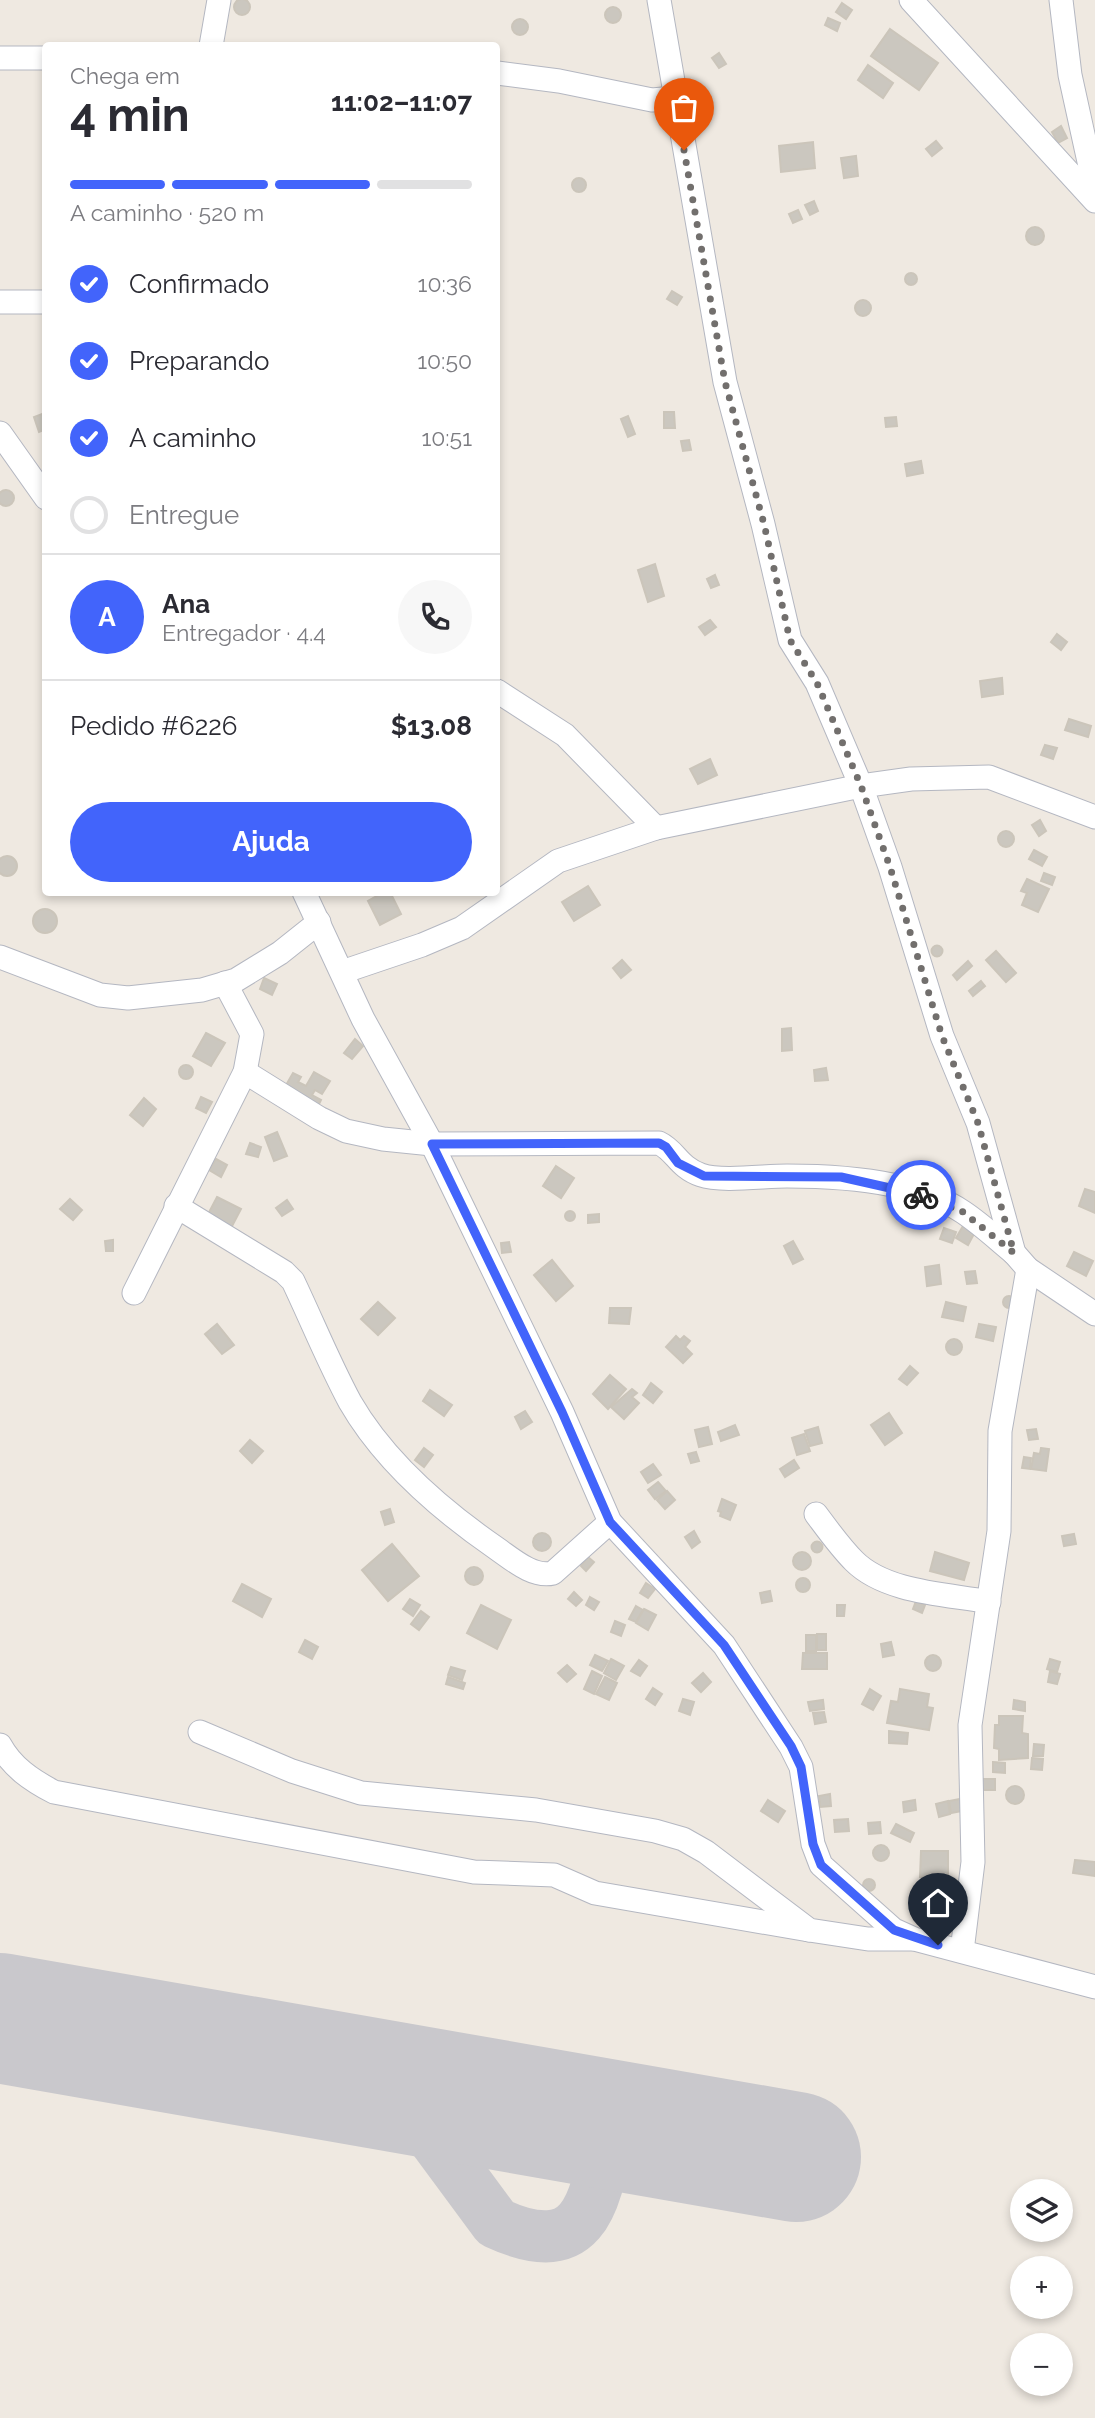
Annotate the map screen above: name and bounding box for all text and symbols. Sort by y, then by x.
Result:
text: Chega em [70,62,180,89]
pin [654,78,714,150]
text: 11:02–11:07 [331,87,472,117]
text: 4 min [70,88,190,142]
icon: bag [665,89,703,127]
text: A caminho · 520 m [70,199,264,226]
icon: check [70,265,108,303]
text: Confirmado [129,269,269,299]
text: 10:36 [418,270,472,297]
icon: check [70,342,108,380]
text: Preparando [129,346,269,376]
text: 10:50 [417,347,472,374]
icon: check [70,419,108,457]
text: A caminho [129,423,256,453]
text: 10:51 [421,424,472,451]
text: Entregue [129,500,239,530]
button: phone [398,580,472,654]
text: Ana [162,589,210,619]
text: A [98,602,116,632]
text: Entregador · 4.4 [162,619,326,646]
text: Pedido #6226 [70,711,237,741]
text: $13.08 [391,711,472,741]
button: Ajuda [70,802,472,882]
courier [886,1160,956,1230]
icon: bike [902,1176,940,1214]
pin [908,1873,968,1945]
icon: home [919,1884,957,1922]
map controls [1010,2179,1073,2396]
button: layers [1010,2179,1073,2242]
button: + [1010,2256,1073,2319]
button: − [1010,2333,1073,2396]

